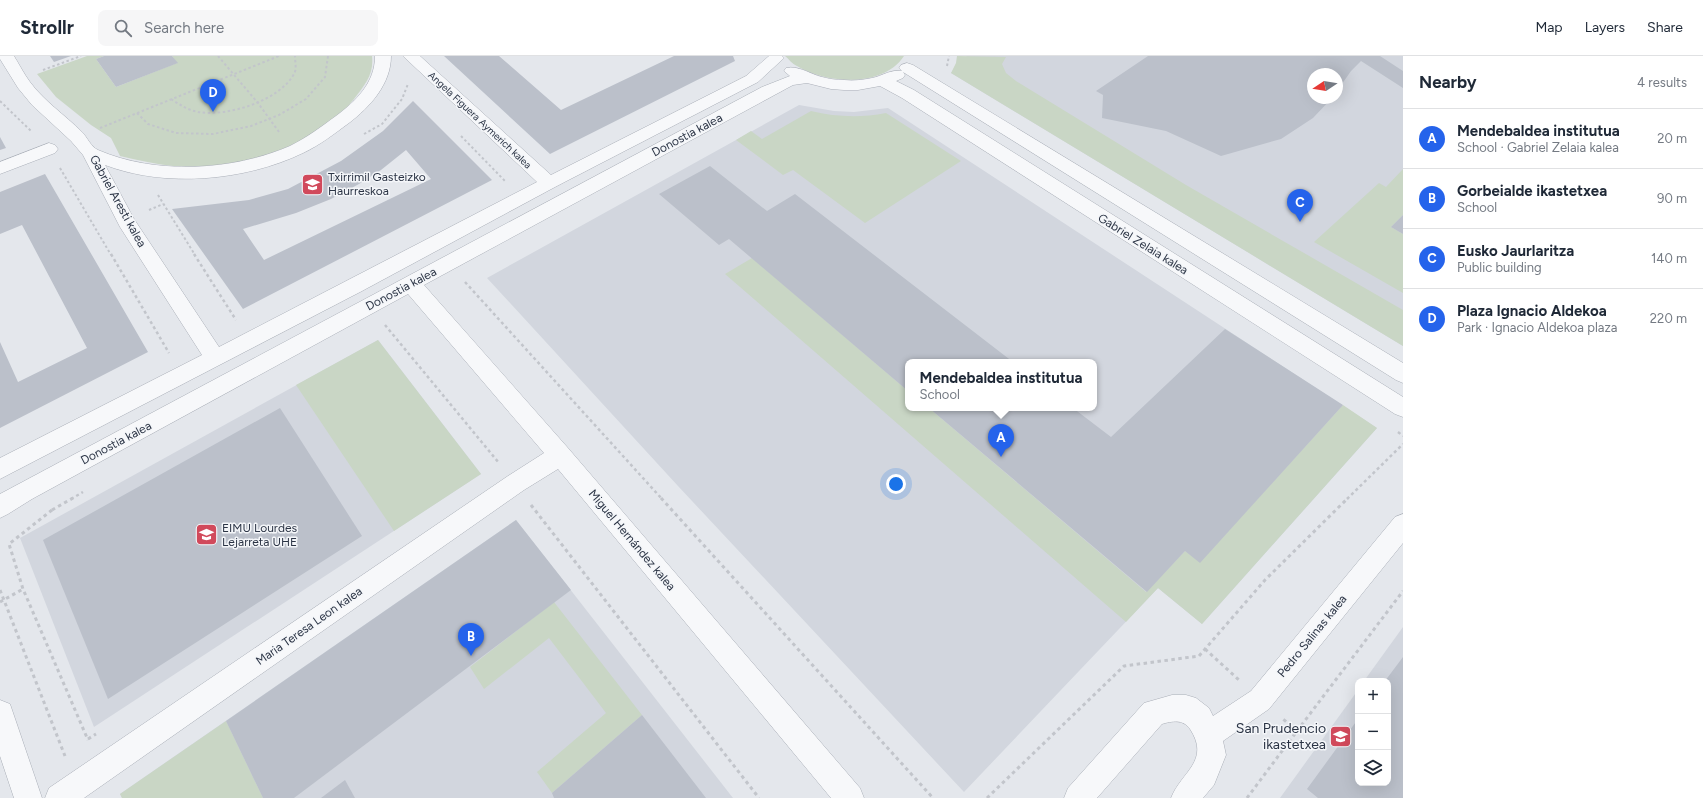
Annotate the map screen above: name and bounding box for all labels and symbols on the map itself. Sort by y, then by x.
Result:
north arrow [1307,68,1343,104]
street label: Angela Figuera Aymerich kalea [426,69,534,171]
pin: D [200,79,226,112]
street label: Donostia kalea [649,111,725,159]
street label: Gabriel Aresti kalea [87,153,149,249]
place label: Txirrimil Gasteizko Haurreskoa [328,170,426,198]
school or university icon: Txirrimil Gasteizko Haurreskoa [299,171,325,197]
pin: C [1287,189,1313,222]
street label: Gabriel Zelaia kalea [1096,211,1190,277]
street label: Donostia kalea [363,265,439,313]
street label: Donostia kalea [78,419,154,467]
pin: A [988,424,1014,457]
your location [886,474,906,494]
street label: Miguel Hernández kalea [586,487,678,593]
place label: EIMU Lourdes Lejarreta UHE [222,521,297,549]
school or university icon: EIMU Lourdes Lejarreta UHE [194,522,220,548]
street label: Maria Teresa Leon kalea [253,584,365,668]
street label: Pedro Salinas kalea [1275,592,1349,680]
pin: B [458,623,484,656]
place label: San Prudencio ikastetxea [1236,720,1326,753]
school or university icon: San Prudencio ikastetxea [1328,723,1354,749]

